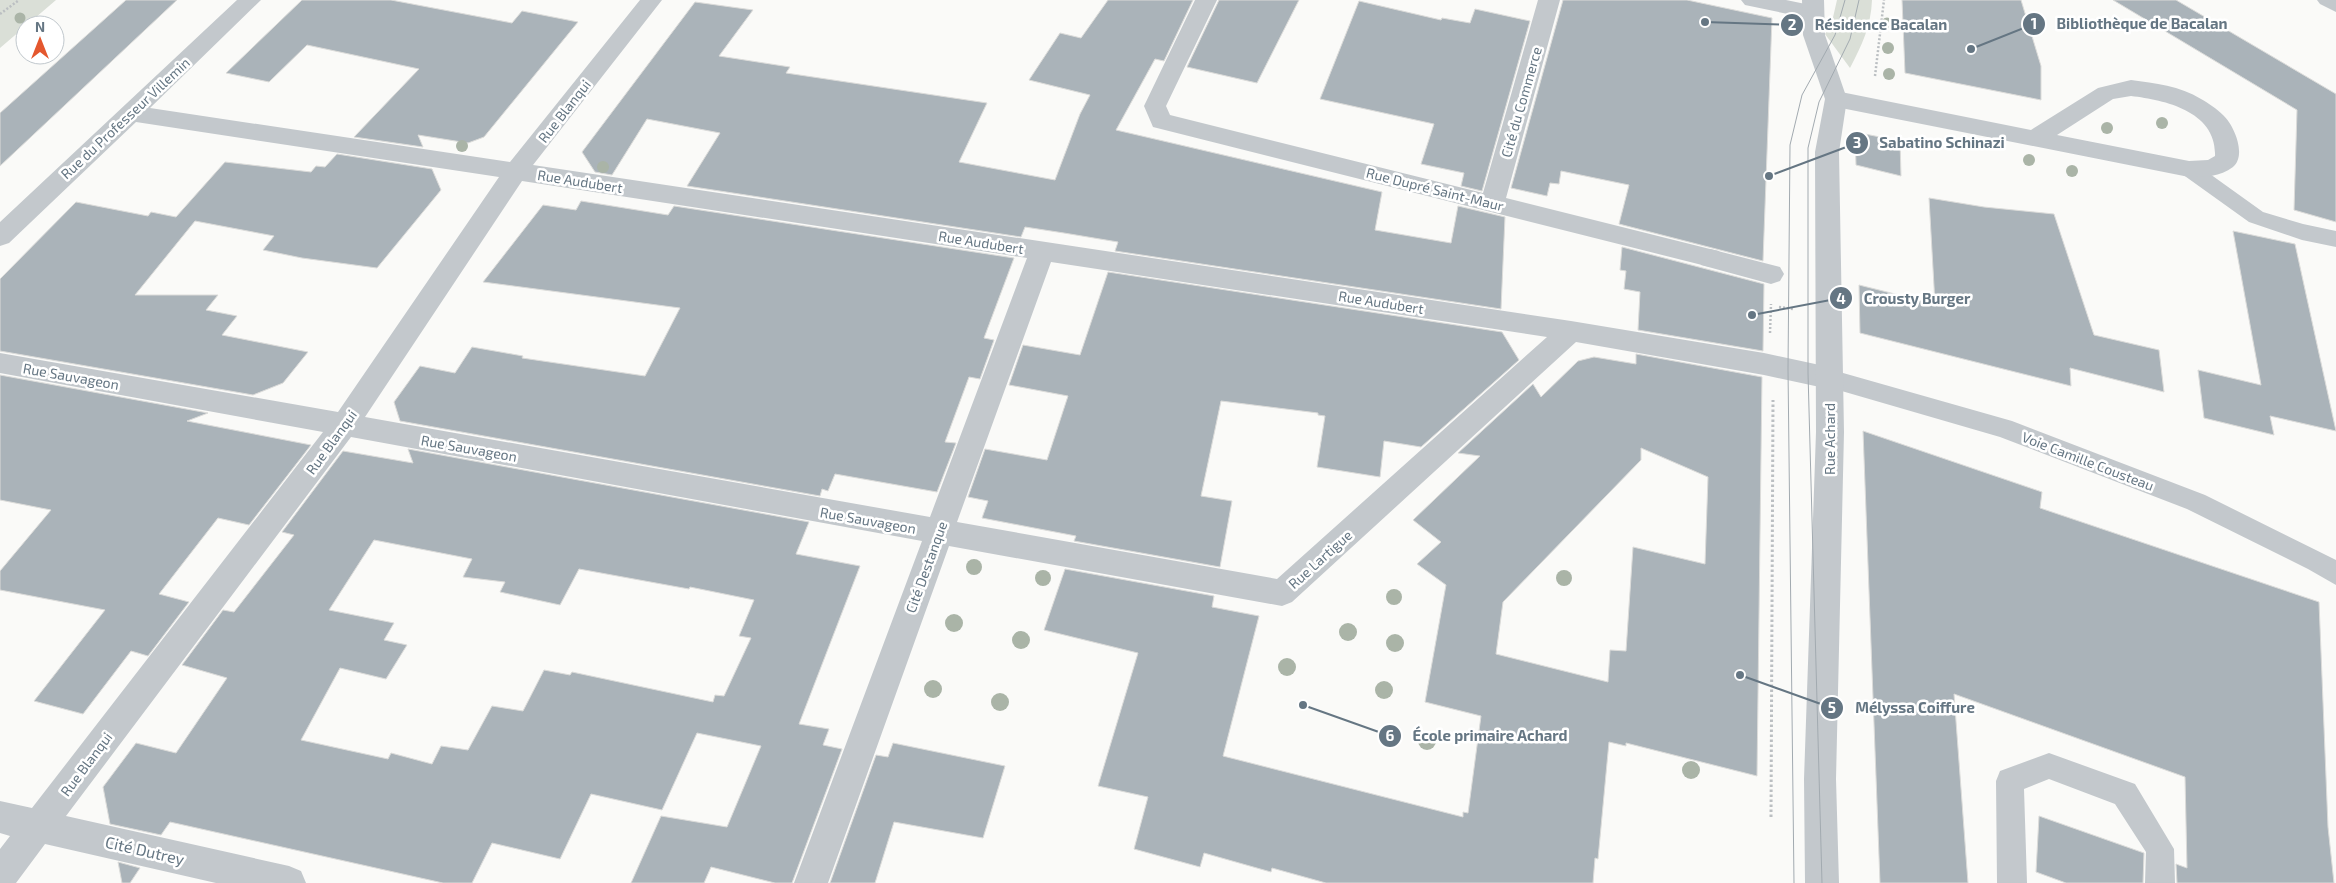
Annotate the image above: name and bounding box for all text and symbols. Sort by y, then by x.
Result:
callout: Bibliothèque de Bacalan [2022,9,2238,39]
callout: Résidence Bacalan [1780,10,1957,40]
text: 1 [2031,14,2037,32]
text: Bibliothèque de Bacalan [2056,14,2228,32]
north arrow [15,15,65,65]
text: 2 [1788,15,1797,33]
text: Résidence Bacalan [1815,15,1947,33]
text: N [35,18,45,35]
street label: Cité du Commerce [1497,45,1545,159]
street label: Rue du Professeur Villemin [57,54,193,182]
street label: Rue Blanqui [534,76,594,146]
callout: Sabatino Schinazi [1844,128,2015,158]
text: 3 [1853,133,1861,151]
text: Sabatino Schinazi [1879,133,2005,151]
street label: Rue Dupré Saint-Maur [1365,164,1506,214]
street label: Rue Audubert [536,166,624,196]
street label: Rue Audubert [937,227,1025,257]
callout: Crousty Burger [1828,283,1980,313]
street label: Rue Audubert [1337,287,1425,317]
text: 4 [1836,289,1846,307]
text: Crousty Burger [1864,289,1971,308]
street label: Rue Sauvageon [22,359,120,393]
street label: Rue Achard [1821,403,1838,475]
street label: Rue Blanqui [302,407,360,477]
street label: Voie Camille Cousteau [2020,428,2156,494]
street label: Rue Sauvageon [420,431,518,465]
street label: Rue Sauvageon [819,503,917,537]
street label: Cité Destanque [902,519,950,615]
street label: Rue Lartigue [1285,526,1355,592]
callout: Mélyssa Coiffure [1820,693,1985,723]
text: 5 [1828,698,1836,716]
text: Mélyssa Coiffure [1855,698,1975,717]
callout: École primaire Achard [1377,721,1578,751]
text: École primaire Achard [1413,725,1568,744]
text: 6 [1386,726,1395,744]
street label: Rue Blanqui [57,729,115,799]
street label: Cité Dutrey [104,832,187,868]

